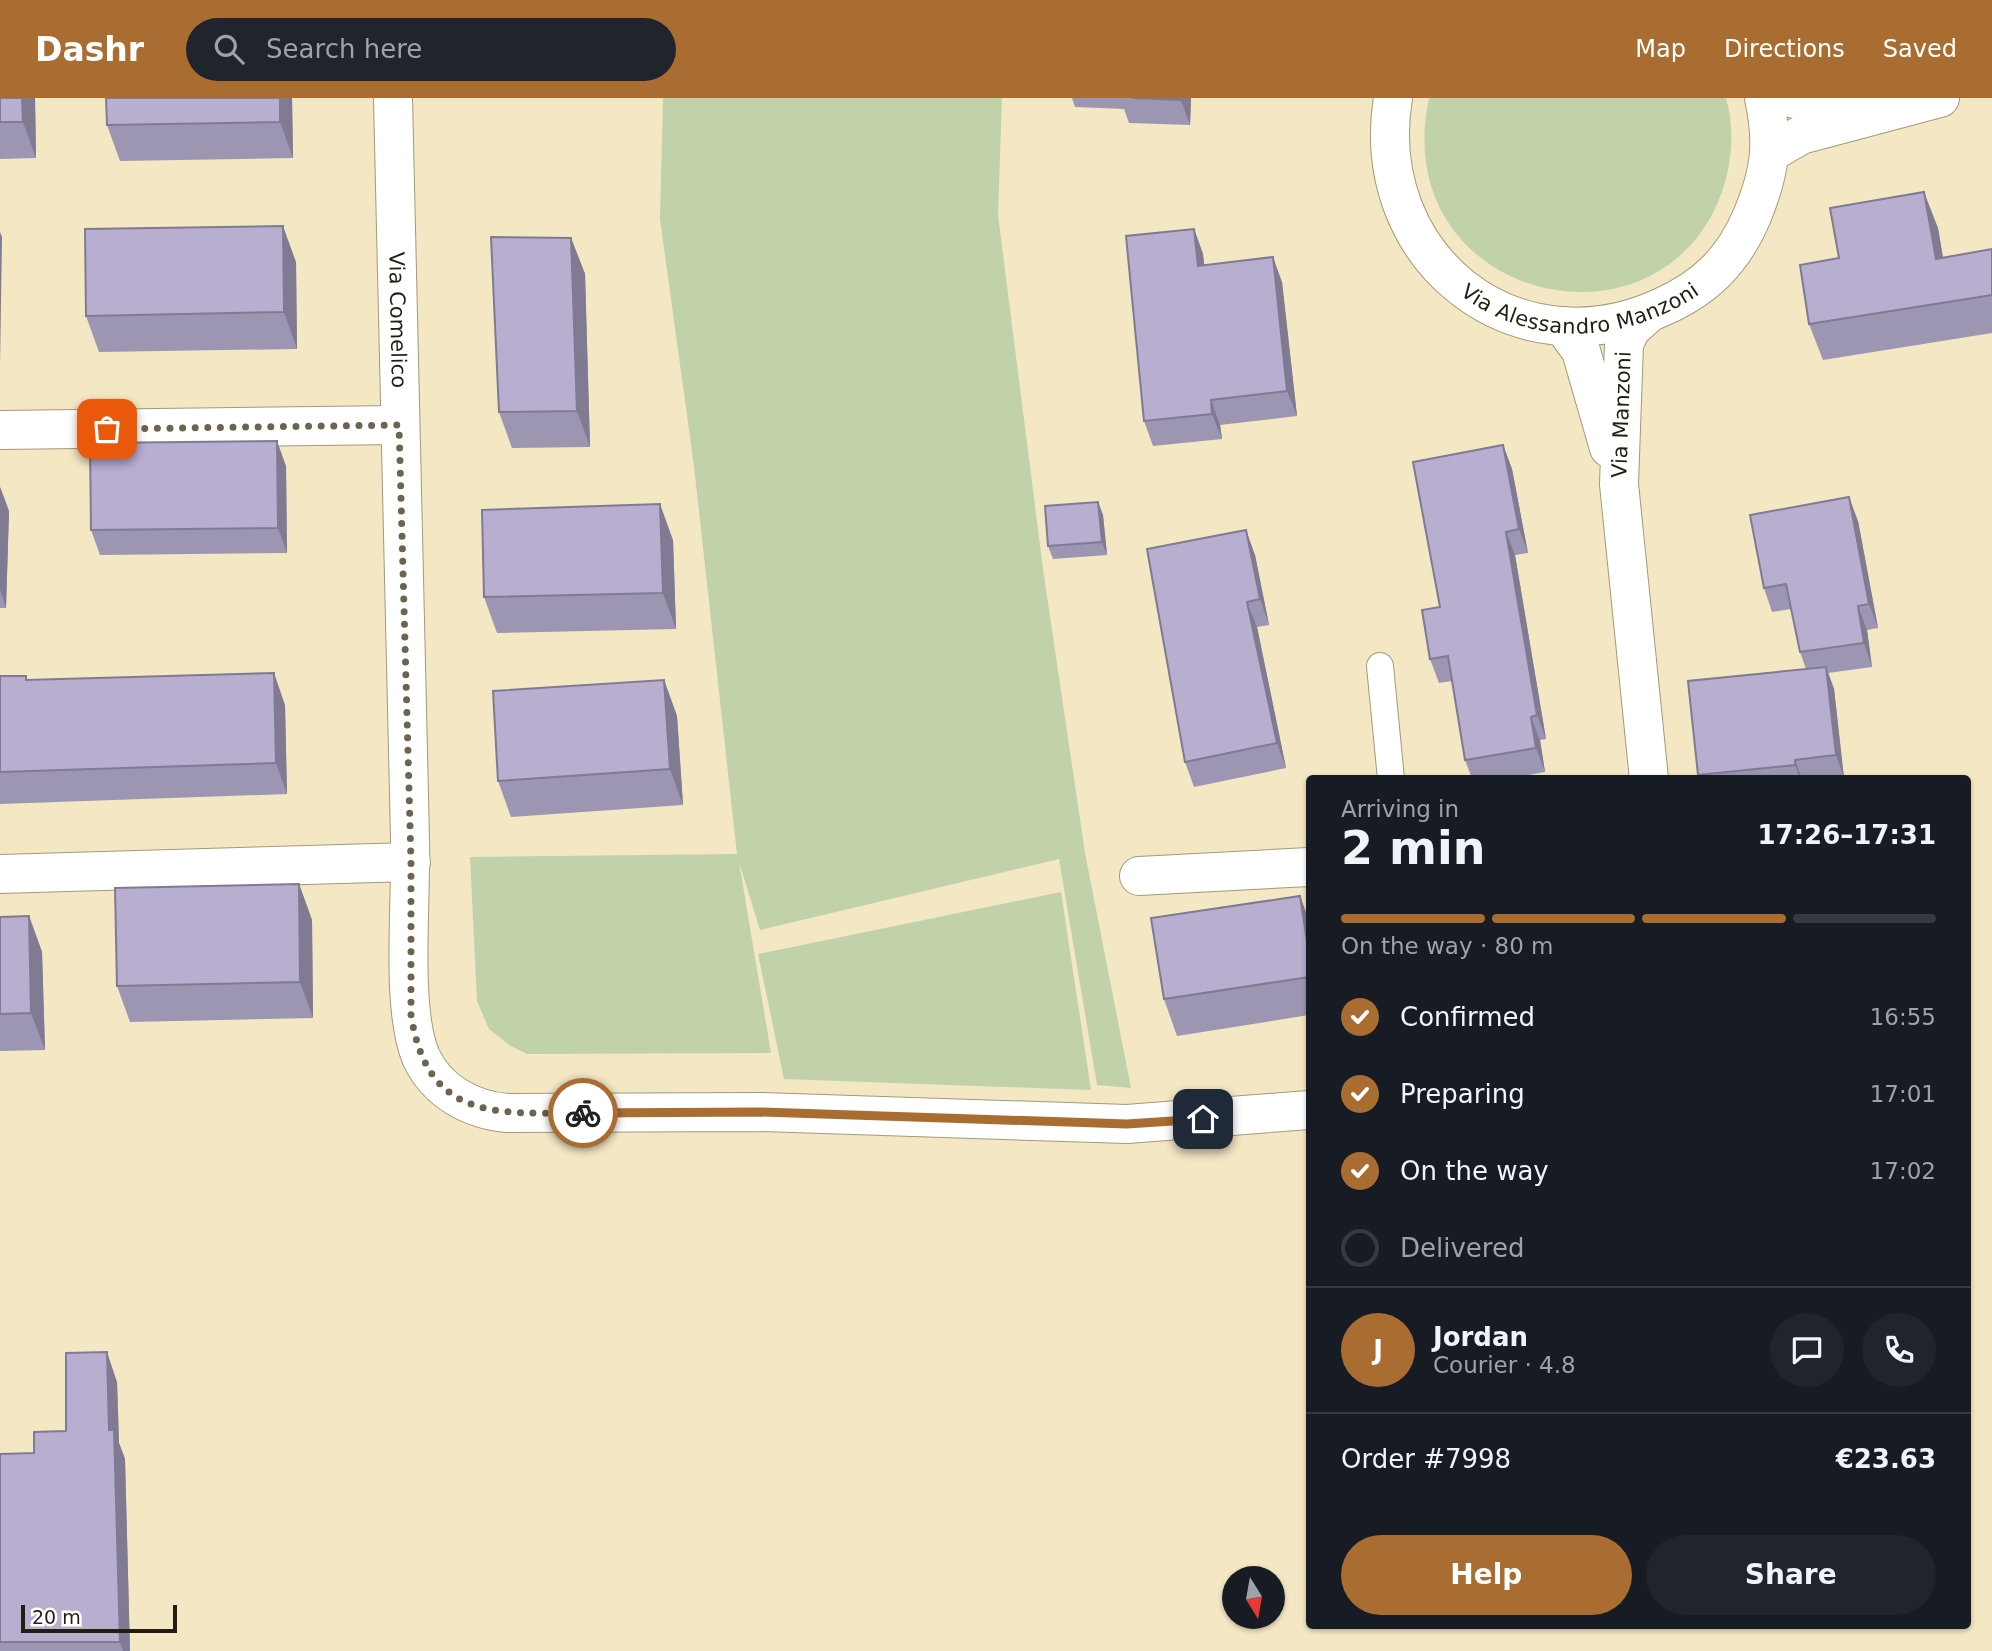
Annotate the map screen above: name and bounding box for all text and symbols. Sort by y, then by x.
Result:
search box [186,18,676,81]
text: Dashr [35,30,144,69]
icon: search [210,30,248,68]
text: Search here [266,34,422,64]
text: Map [1635,35,1686,63]
text: Directions [1724,35,1845,63]
text: Saved [1883,35,1957,63]
street label: Via Comelico [384,252,411,388]
street label: Via Alessandro Manzoni [1456,270,1704,296]
text: Via Alessandro Manzoni [1457,278,1703,339]
street label: Via Manzoni [1607,351,1636,478]
pin [77,399,137,459]
icon: bag [88,410,126,448]
text: Arriving in [1341,796,1459,822]
text: 17:26–17:31 [1757,820,1936,850]
text: 2 min [1341,821,1485,875]
text: On the way · 80 m [1341,933,1553,959]
icon: check [1341,998,1379,1036]
text: Confirmed [1400,1002,1535,1032]
text: 16:55 [1870,1004,1936,1030]
icon: check [1341,1075,1379,1113]
courier [548,1078,618,1148]
text: Preparing [1400,1079,1525,1109]
text: 17:01 [1870,1081,1936,1107]
pin [1173,1089,1233,1149]
icon: bike [564,1094,602,1132]
icon: home [1184,1100,1222,1138]
icon: check [1341,1152,1379,1190]
text: On the way [1400,1156,1549,1186]
text: 17:02 [1870,1158,1936,1184]
text: Delivered [1400,1233,1524,1263]
button: chat [1770,1313,1844,1387]
button: phone [1862,1313,1936,1387]
text: Jordan [1433,1322,1528,1352]
text: J [1373,1335,1383,1365]
text: Courier · 4.8 [1433,1352,1576,1378]
text: Order #7998 [1341,1444,1511,1474]
text: €23.63 [1836,1444,1936,1474]
button: Help [1341,1535,1632,1615]
button: Share [1646,1535,1936,1615]
north arrow [1222,1566,1284,1629]
map controls [1222,1566,1285,1629]
scale bar [21,1602,177,1634]
text: 20 m [32,1606,81,1628]

